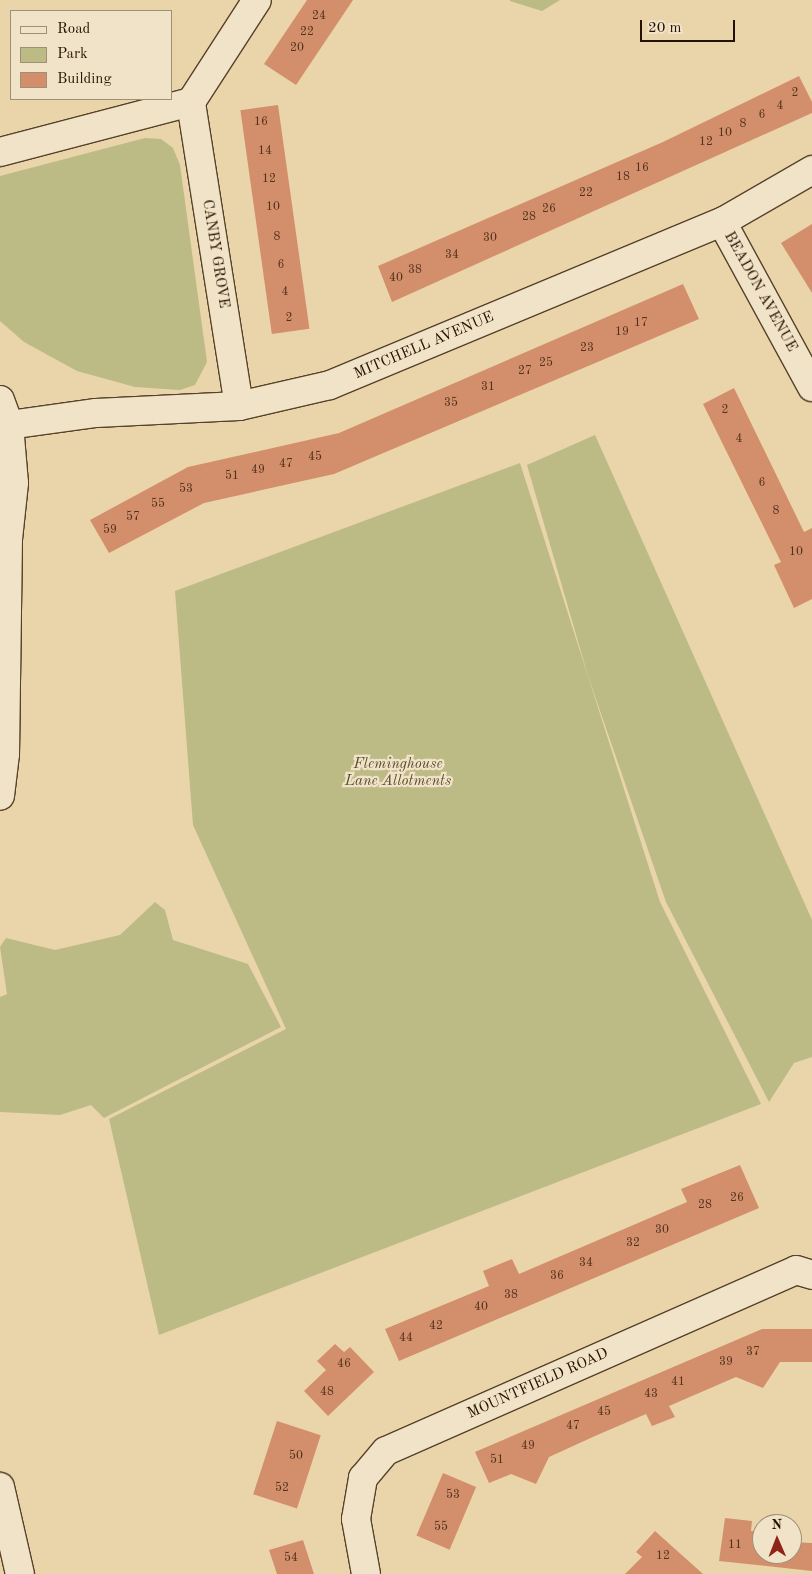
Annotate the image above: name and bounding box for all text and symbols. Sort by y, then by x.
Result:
legend [10,10,172,100]
house number: 24 [312,10,326,24]
scale bar [642,10,737,42]
text: 20 m [648,21,682,36]
text: Road [57,22,90,37]
house number: 22 [300,26,314,40]
house number: 20 [290,42,304,56]
text: Park [57,47,88,62]
text: Building [57,72,112,87]
house number: 2 [792,87,798,101]
house number: 4 [777,100,783,114]
house number: 6 [759,109,765,123]
house number: 16 [254,116,268,130]
house number: 8 [740,118,746,132]
house number: 10 [718,127,732,141]
house number: 12 [699,136,713,150]
house number: 14 [258,145,272,159]
house number: 16 [635,162,649,176]
house number: 18 [616,171,630,185]
house number: 12 [262,173,276,187]
house number: 22 [579,187,593,201]
street label: CANBY GROVE [198,198,232,310]
house number: 10 [266,201,280,215]
house number: 26 [542,203,556,217]
house number: 28 [522,211,536,225]
street label: BEADON AVENUE [719,229,801,355]
house number: 8 [274,231,280,245]
house number: 30 [483,232,497,246]
house number: 34 [445,249,459,263]
house number: 6 [278,259,284,273]
house number: 38 [408,264,422,278]
house number: 40 [389,272,403,286]
house number: 4 [282,286,288,300]
street label: MITCHELL AVENUE [351,308,497,384]
house number: 2 [286,312,292,326]
house number: 17 [634,317,648,331]
house number: 19 [615,326,629,340]
house number: 23 [580,342,594,356]
house number: 25 [539,357,553,371]
house number: 27 [518,365,532,379]
house number: 31 [481,381,495,395]
house number: 35 [444,397,458,411]
house number: 2 [722,404,728,418]
house number: 4 [736,433,742,447]
house number: 45 [308,451,322,465]
house number: 47 [279,458,293,472]
house number: 49 [251,464,265,478]
house number: 51 [225,470,239,484]
house number: 6 [759,477,765,491]
house number: 53 [179,483,193,497]
house number: 55 [151,498,165,512]
house number: 8 [773,505,779,519]
house number: 57 [126,511,140,525]
house number: 59 [103,524,117,538]
house number: 10 [789,546,803,560]
park label: Fleminghouse Lane Allotments [345,755,451,790]
house number: 26 [730,1192,744,1206]
house number: 28 [698,1199,712,1213]
house number: 30 [655,1224,669,1238]
house number: 32 [626,1237,640,1251]
house number: 34 [579,1257,593,1271]
house number: 36 [550,1270,564,1284]
house number: 38 [504,1289,518,1303]
house number: 40 [474,1301,488,1315]
house number: 42 [429,1320,443,1334]
house number: 44 [399,1332,413,1346]
street label: MOUNTFIELD ROAD [465,1345,611,1423]
house number: 37 [746,1346,760,1360]
house number: 39 [719,1356,733,1370]
house number: 46 [337,1358,351,1372]
house number: 41 [671,1376,685,1390]
house number: 48 [320,1386,334,1400]
house number: 43 [644,1388,658,1402]
house number: 45 [597,1406,611,1420]
house number: 47 [566,1420,580,1434]
house number: 49 [521,1440,535,1454]
house number: 50 [289,1450,303,1464]
house number: 51 [490,1454,504,1468]
house number: 52 [275,1482,289,1496]
house number: 53 [446,1489,460,1503]
north arrow [752,1514,802,1564]
text: N [771,1518,782,1532]
house number: 55 [434,1521,448,1535]
house number: 11 [728,1539,742,1553]
house number: 12 [656,1550,670,1564]
house number: 54 [284,1552,298,1566]

